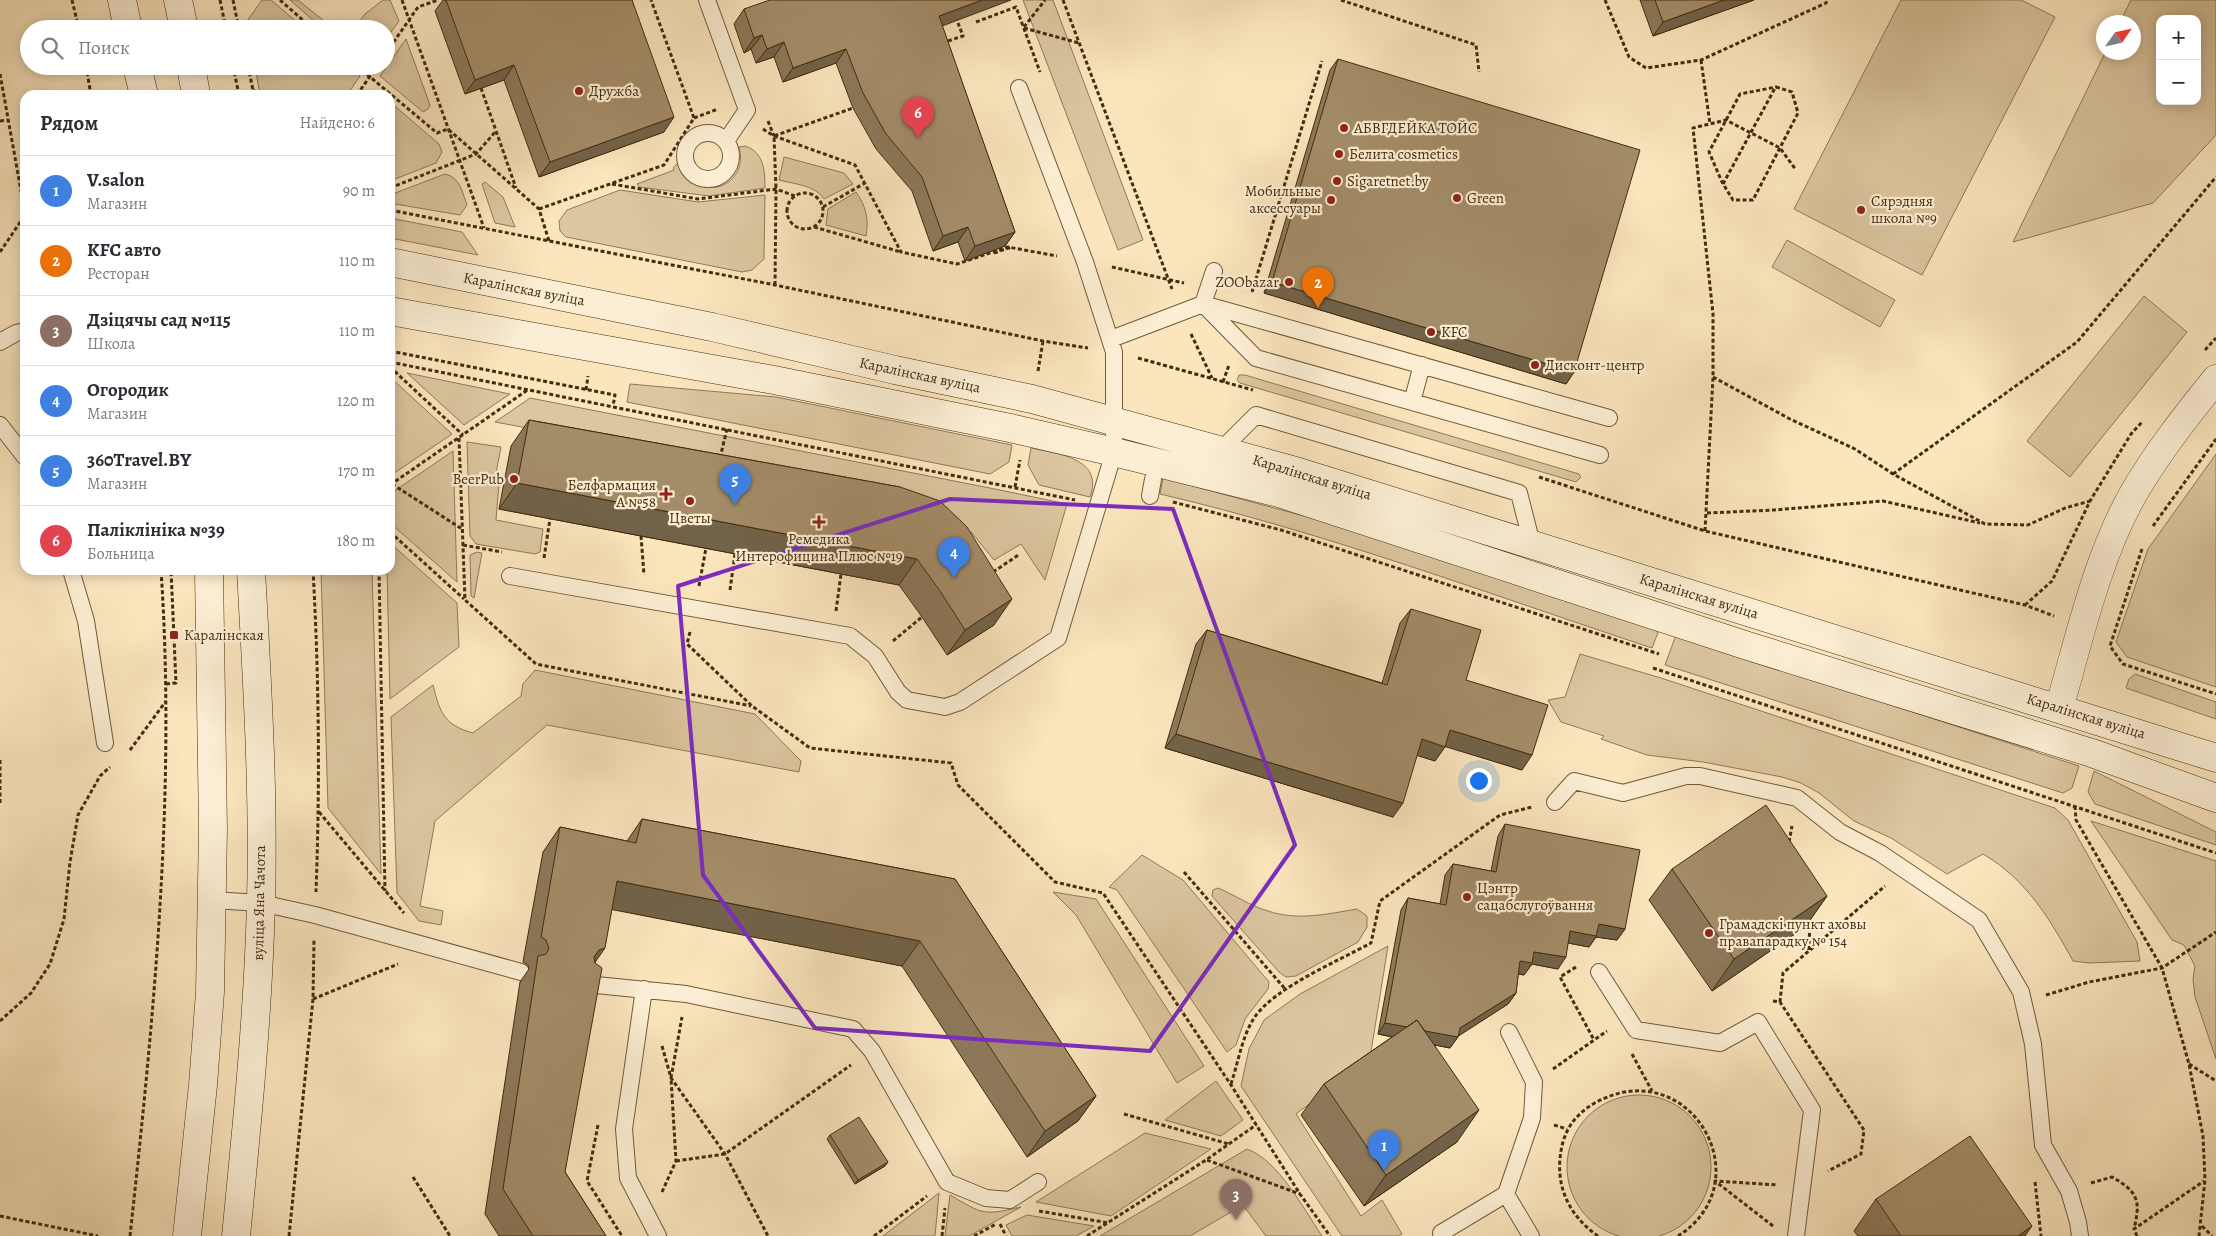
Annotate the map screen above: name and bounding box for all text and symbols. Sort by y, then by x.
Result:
north arrow [2096,15,2141,60]
map controls [2156,15,2201,105]
button: + [2156,15,2201,60]
search box [20,20,395,75]
icon: search [38,34,66,62]
text: Поиск [78,35,130,61]
button: − [2156,60,2201,105]
place label: Дружба [589,81,639,101]
marker: Дружба [573,85,585,97]
pin: 6 [902,97,934,138]
text: Рядом [40,109,98,137]
text: Найдено: 6 [300,112,375,134]
place label: АБВГДЕЙКА ТОЙС [1353,118,1477,138]
marker: АБВГДЕЙКА ТОЙС [1338,122,1350,134]
place label: Белита cosmetics [1349,144,1458,164]
marker: Белита cosmetics [1333,148,1345,160]
text: V.salon [87,167,145,193]
place label: Sigaretnet.by [1347,171,1429,191]
marker: Sigaretnet.by [1331,175,1343,187]
text: 1 [53,180,59,202]
text: 90 m [343,180,375,202]
place label: Мобильные аксессуары [1245,181,1321,218]
place label: Green [1467,188,1504,208]
place label: Сярэдняя школа №9 [1871,191,1937,228]
marker: Green [1451,192,1463,204]
text: Магазин [87,193,147,215]
marker: Мобильные аксессуары [1325,194,1337,206]
marker: Сярэдняя школа №9 [1855,204,1867,216]
text: KFC авто [87,237,161,263]
text: 2 [52,250,60,272]
text: 110 m [339,250,375,272]
text: Ресторан [87,263,150,285]
street label: Каралінская вуліца [461,267,587,311]
pin: 2 [1302,267,1334,308]
place label: ZOObazar [1215,272,1279,292]
marker: ZOObazar [1283,276,1295,288]
text: Дзіцячы сад №115 [87,307,231,333]
text: 3 [53,320,59,342]
text: 110 m [339,320,375,342]
place label: KFC [1441,322,1467,342]
marker: KFC [1425,326,1437,338]
text: Школа [87,333,135,355]
street label: Каралінская вуліца [858,352,983,398]
place label: Дисконт-центр [1545,355,1645,375]
marker: Дисконт-центр [1529,359,1541,371]
text: Огородик [87,377,169,403]
text: 4 [52,390,60,412]
text: 120 m [337,390,375,412]
text: Магазин [87,403,147,425]
text: 360Travel.BY [87,447,191,473]
street label: Каралінская вуліца [1250,449,1374,505]
text: 5 [53,460,59,482]
text: 170 m [338,460,375,482]
pin: 5 [719,464,751,505]
place label: BeerPub [452,469,504,489]
text: Магазин [87,473,147,495]
marker: BeerPub [508,473,520,485]
place label: Белфармация А №58 [567,475,656,512]
marker: Белфармация А №58 [660,488,672,500]
marker: Цветы [684,495,696,507]
place label: Цветы [669,508,711,528]
marker: Ремедика Интерофицина Плюс №19 [813,516,825,528]
text: Паліклініка №39 [87,517,225,543]
place label: Ремедика Интерофицина Плюс №19 [735,529,903,566]
text: 6 [52,530,60,552]
text: 180 m [337,530,375,552]
pin: 4 [938,537,970,578]
text: Больница [87,543,155,565]
street label: Каралінская вуліца [1637,568,1761,624]
place label: Каралінская [184,625,264,645]
marker: Каралінская [168,629,180,641]
street label: Каралінская вуліца [2024,688,2148,744]
your location [1466,768,1492,794]
street label: вуліца Яна Чачота [248,845,270,961]
place label: Цэнтр сацабслугоўвання [1477,878,1593,915]
marker: Цэнтр сацабслугоўвання [1461,891,1473,903]
place label: Грамадскі пункт аховы правапарадку № 154 [1719,914,1867,951]
marker: Грамадскі пункт аховы правапарадку № 154 [1703,927,1715,939]
pin: 1 [1368,1130,1400,1171]
pin: 3 [1220,1179,1252,1220]

